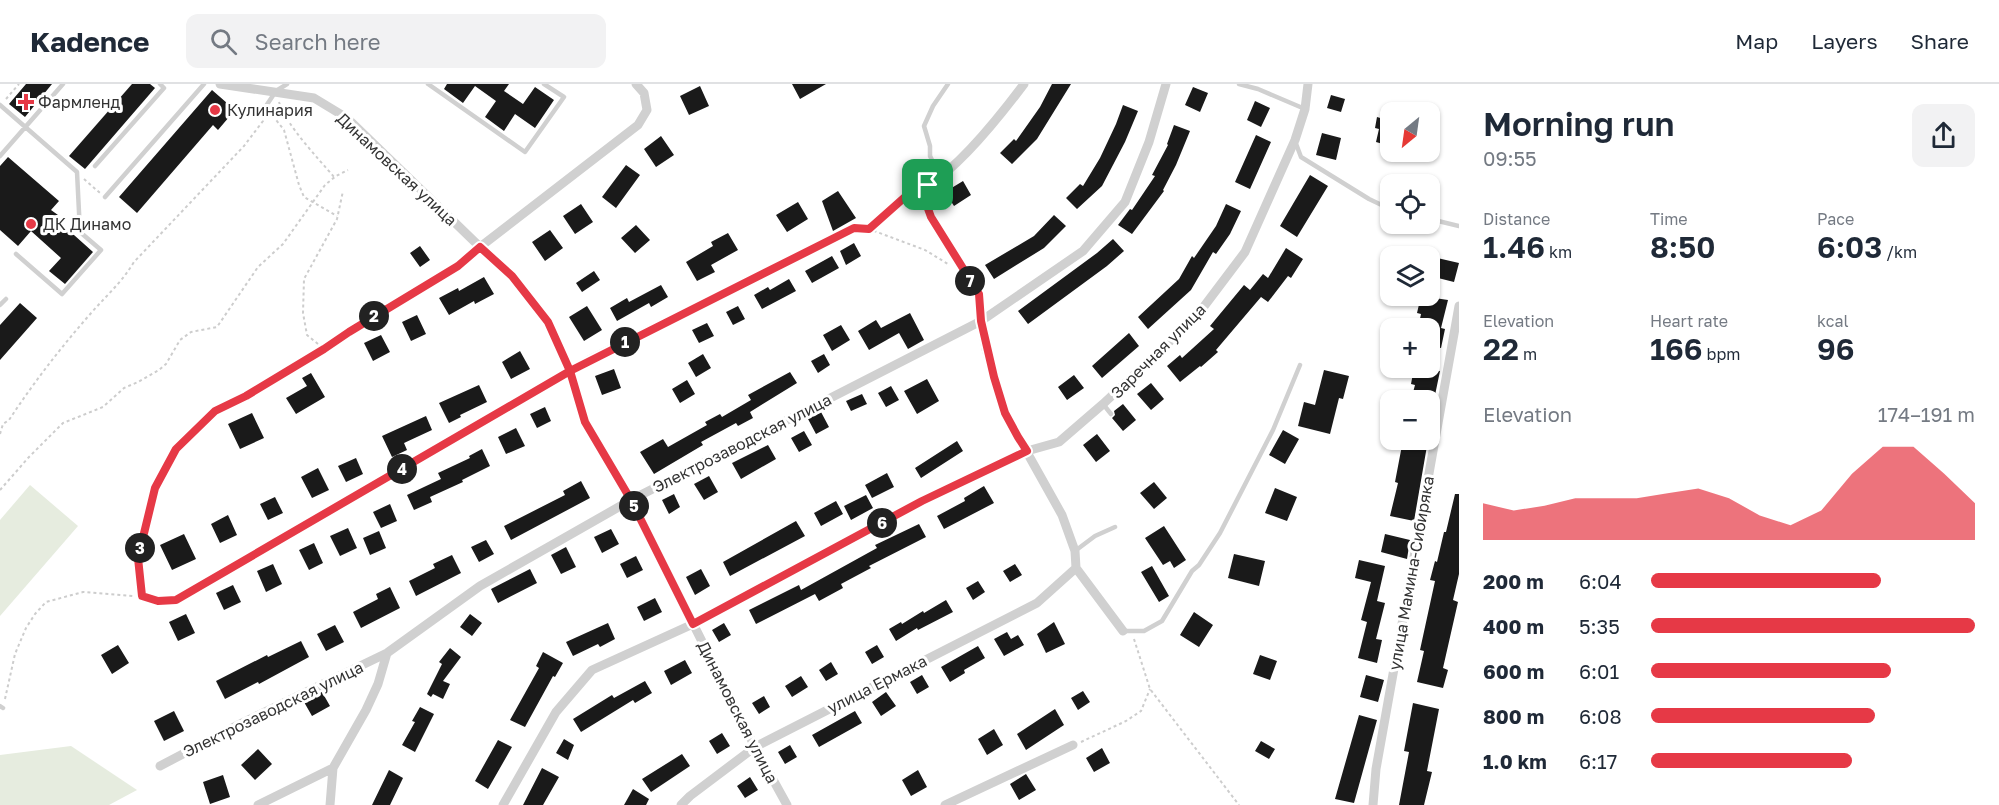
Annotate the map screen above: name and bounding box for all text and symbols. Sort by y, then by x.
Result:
search box [186,14,606,68]
text: Kadence [30,25,150,58]
icon: search [207,25,240,58]
text: Search here [255,28,381,55]
text: Map [1735,28,1778,54]
text: Layers [1811,28,1878,54]
text: Share [1911,28,1969,54]
place label: Фармленд [38,92,121,112]
marker: Фармленд [19,95,33,109]
place label: Кулинария [227,100,313,120]
north arrow [1380,102,1440,162]
map controls [1380,102,1440,450]
marker: Кулинария [208,103,222,117]
text: Morning run [1483,104,1675,143]
button: share [1912,104,1975,167]
street label: Динамовская улица [333,108,461,230]
text: 09:55 [1483,146,1537,170]
pin [902,159,953,210]
icon: arrive [911,168,944,201]
button: locate [1380,174,1440,234]
text: Distance [1483,209,1550,229]
text: Time [1650,209,1688,229]
text: Pace [1817,209,1854,229]
place label: ДК Динамо [43,214,131,234]
marker: ДК Динамо [24,217,38,231]
text: 1.46 [1483,229,1545,265]
text: 8:50 [1650,229,1715,265]
text: 6:03 [1817,229,1882,265]
text: km [1545,242,1572,262]
text: /km [1882,242,1917,262]
button: layers [1380,246,1440,306]
pin: 7 [955,266,985,296]
text: 7 [966,271,974,291]
street label: Заречная улица [1106,299,1210,403]
pin: 2 [359,301,389,331]
text: 2 [369,306,379,326]
text: Elevation [1483,311,1554,331]
text: Heart rate [1650,311,1728,331]
text: kcal [1817,311,1849,331]
button: + [1380,318,1440,378]
pin: 1 [610,327,640,357]
text: 22 [1483,331,1519,367]
text: 166 [1650,331,1703,367]
text: 96 [1817,331,1854,367]
text: 1 [621,332,629,352]
text: m [1519,344,1537,364]
text: bpm [1703,344,1740,364]
street label: Электрозаводская улица [649,389,835,497]
button: − [1380,390,1440,450]
text: Elevation [1483,402,1572,426]
text: 174–191 m [1878,402,1975,426]
pin: 4 [387,454,417,484]
text: 4 [397,459,407,479]
street label: улица Мамина-Сибиряка [1384,474,1438,672]
pin: 5 [619,491,649,521]
text: 5 [629,496,639,516]
pin: 6 [867,508,897,538]
text: 6 [877,513,887,533]
pin: 3 [125,533,155,563]
text: 3 [135,538,145,558]
text: 200 m [1483,569,1544,593]
text: 6:04 [1579,569,1622,593]
text: 400 m [1483,614,1544,638]
text: 5:35 [1579,614,1620,638]
street label: Динамовская улица [693,637,783,787]
street label: улица Ермака [824,650,930,718]
street label: Электрозаводская улица [180,657,366,761]
text: 600 m [1483,659,1544,683]
text: 6:01 [1579,659,1619,683]
text: 800 m [1483,704,1544,728]
text: 6:08 [1579,704,1622,728]
text: 1.0 km [1483,749,1547,773]
text: 6:17 [1579,749,1617,773]

